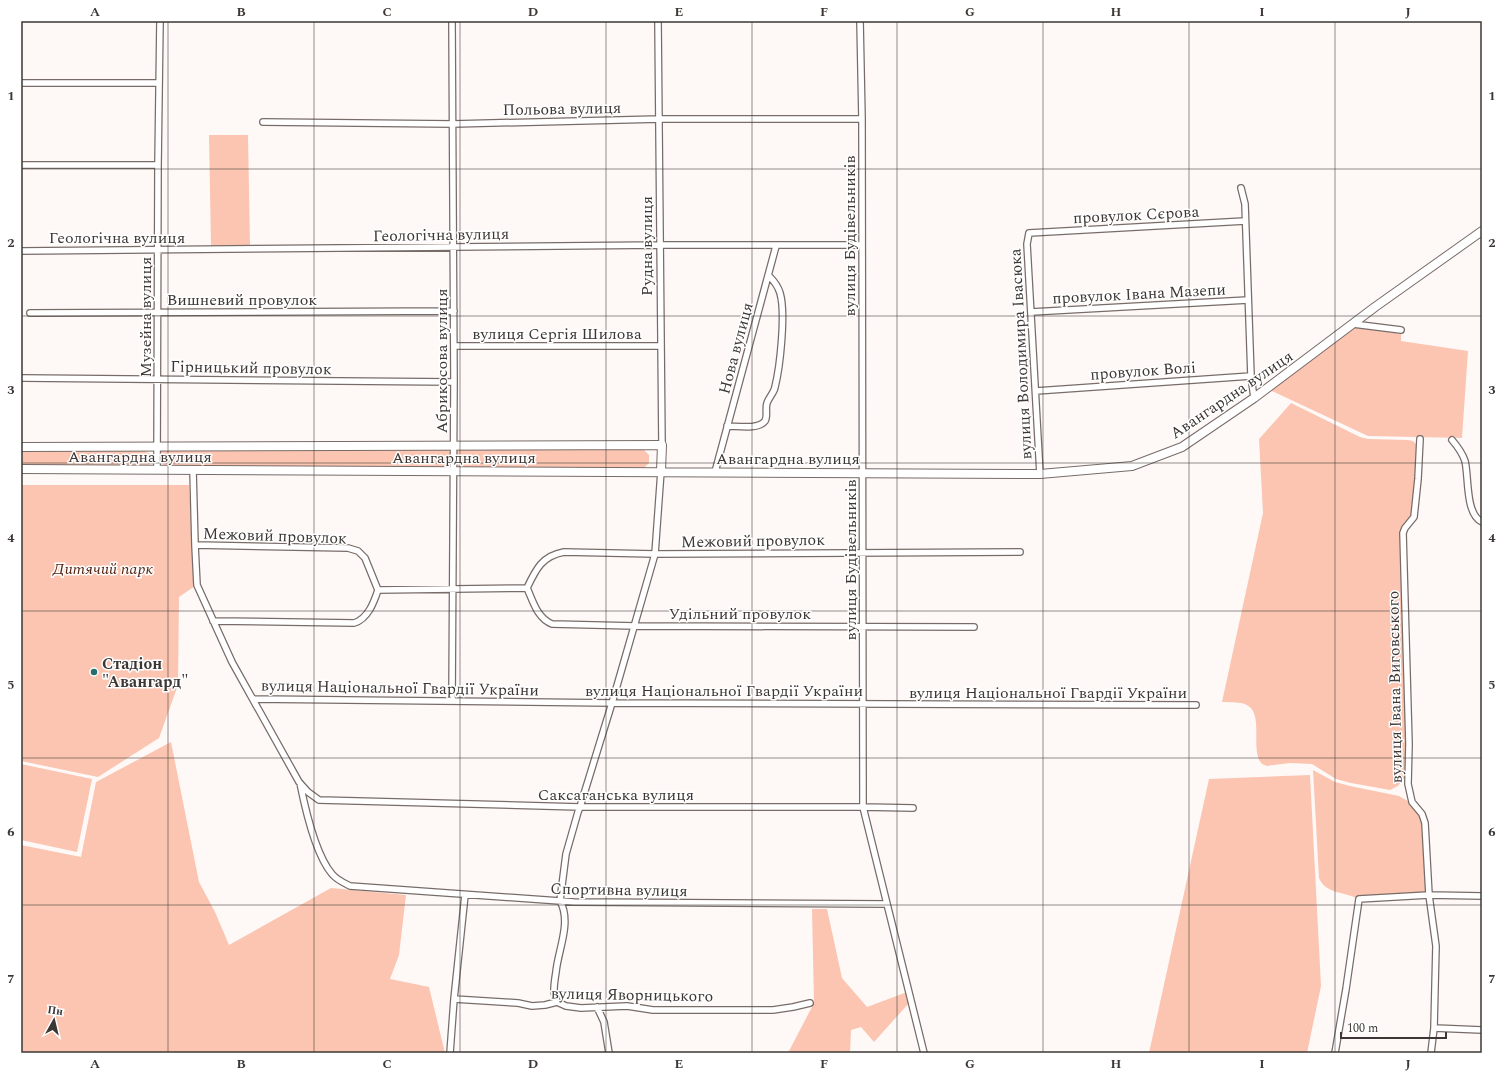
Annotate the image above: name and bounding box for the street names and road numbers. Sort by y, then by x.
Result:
street label: Польова вулиця [502,96,622,122]
street label: вулиця Будівельників [838,155,862,317]
street label: Рудна вулиця [635,196,659,296]
street label: провулок Сєрова [1072,200,1200,230]
street label: Геологічна вулиця [373,222,509,248]
street label: Геологічна вулиця [49,226,185,250]
street label: вулиця Володимира Івасюка [1003,248,1039,460]
street label: Музейна вулиця [134,257,158,377]
street label: провулок Івана Мазепи [1052,277,1227,311]
street label: Вишневий провулок [167,288,317,312]
street label: Абрикосова вулиця [430,289,454,433]
street label: Нова вулиця [712,300,760,397]
street label: вулиця Сергія Шилова [472,322,642,346]
street label: Авангардна вулиця [1165,345,1298,445]
street label: Гірницький провулок [170,355,332,381]
street label: провулок Волі [1089,355,1197,387]
street label: Авангардна вулиця [68,445,212,469]
street label: Авангардна вулиця [392,446,536,470]
street label: Авангардна вулиця [716,447,860,471]
street label: вулиця Будівельників [839,479,863,641]
street label: Межовий провулок [203,521,347,551]
street label: Межовий провулок [681,528,825,554]
street label: вулиця Івана Виговського [1381,590,1409,784]
street label: Удільний провулок [669,602,811,626]
street label: вулиця Національної Гвардії України [261,674,539,702]
street label: вулиця Національної Гвардії України [585,679,863,703]
street label: вулиця Національної Гвардії України [909,681,1187,705]
street label: Саксаганська вулиця [538,783,694,807]
street label: Спортивна вулиця [550,877,688,903]
street label: вулиця Яворницького [551,982,713,1008]

